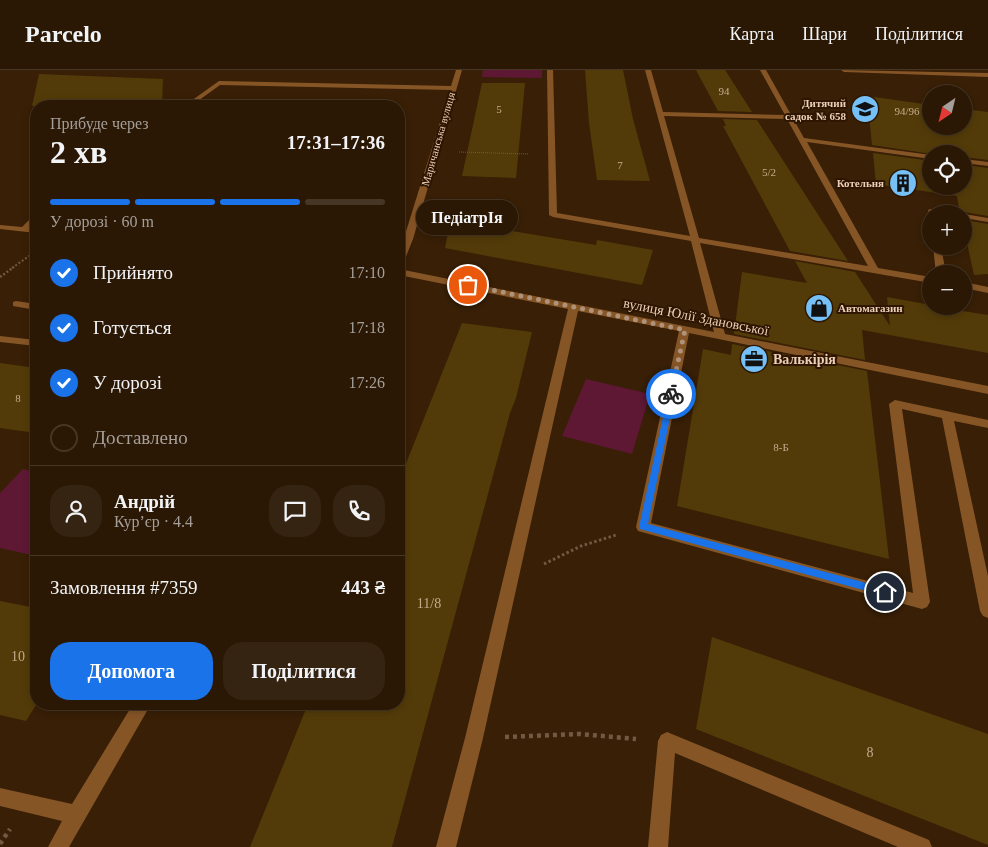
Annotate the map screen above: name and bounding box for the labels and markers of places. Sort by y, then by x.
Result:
school or university icon: Дитячий садок № 658 [850,94,880,124]
place label: Дитячий садок № 658 [785,97,847,122]
building icon: Котельня [888,168,918,198]
place label: Котельня [837,177,884,189]
callout: ПедіатрІя [417,200,519,235]
pin [447,264,489,306]
shop icon: Автомагазин [804,293,834,323]
place label: Автомагазин [838,302,903,314]
office icon: Валькірія [739,344,769,374]
place label: Валькірія [773,352,836,367]
pin [864,571,906,613]

